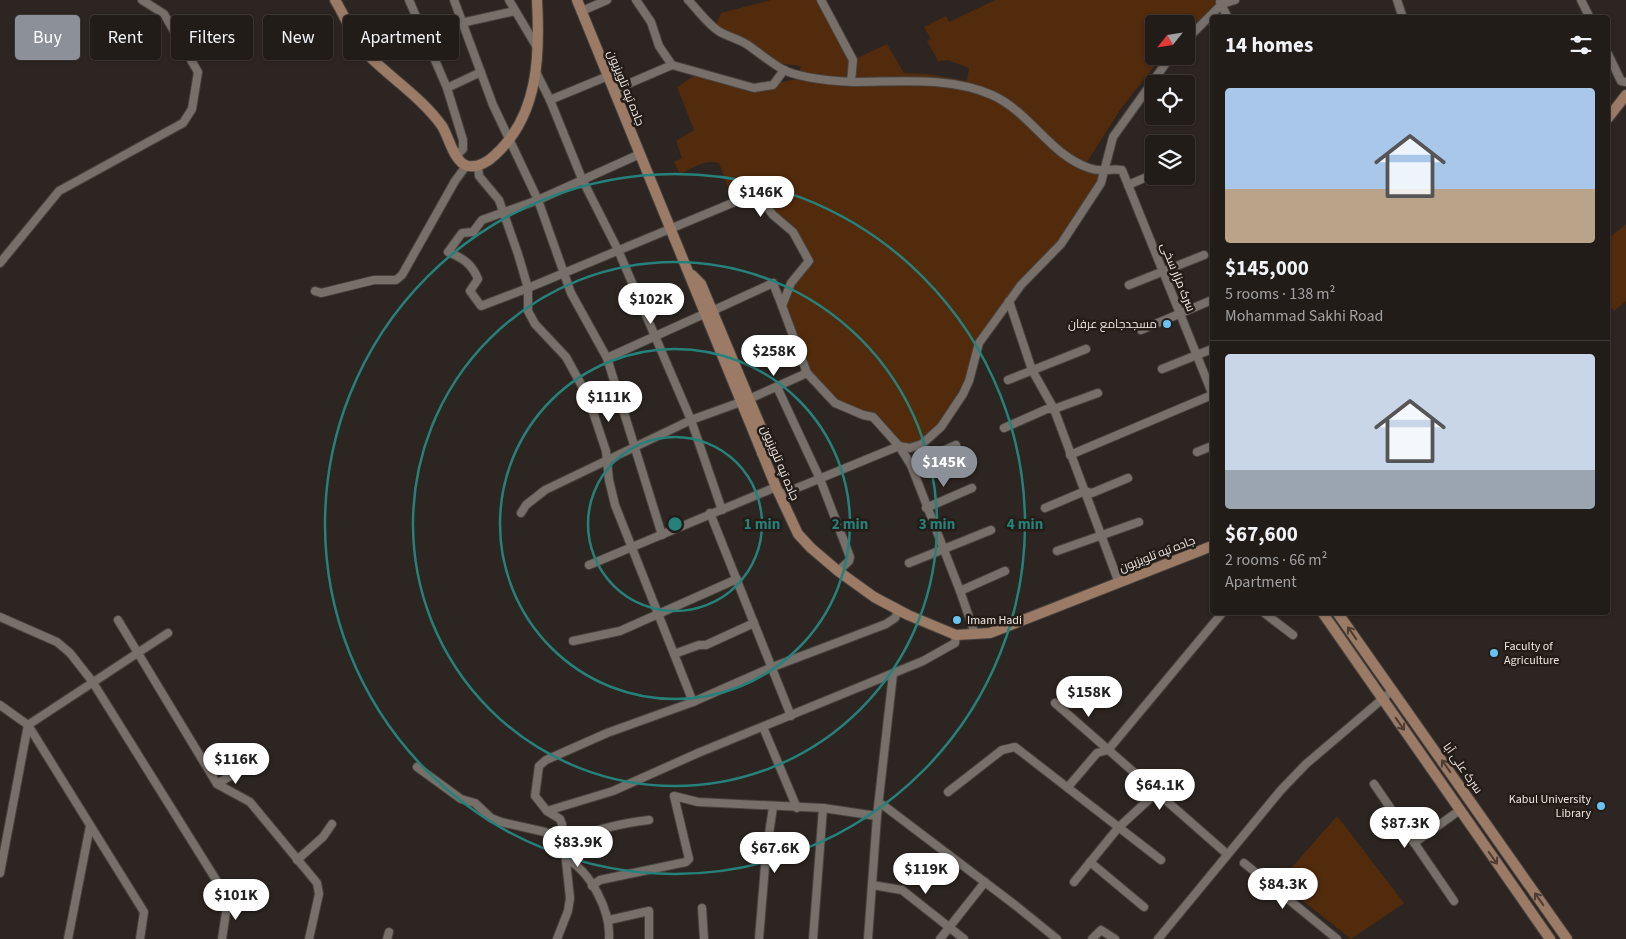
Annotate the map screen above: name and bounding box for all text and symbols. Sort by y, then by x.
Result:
chip: Buy [15,15,80,60]
chip: Rent [90,15,161,60]
chip: Filters [171,15,253,60]
chip: New [263,15,333,60]
chip: Apartment [343,15,459,60]
north arrow [1145,15,1195,65]
map controls [1145,15,1195,185]
text: 14 homes [1225,30,1313,60]
icon: filters [1567,31,1595,59]
street label: جاده تپه تلویزیون [603,48,648,129]
button: locate [1145,75,1195,125]
icon: home [1365,121,1455,211]
button: layers [1145,135,1195,185]
pin: $146K [726,176,796,218]
text: $146K [739,181,783,203]
street label: سرک مزار سخی [1156,240,1199,314]
text: $145,000 [1225,253,1309,283]
pin: $102K [616,282,686,325]
text: 5 rooms · 138 m² [1225,283,1335,305]
text: $102K [629,288,673,310]
text: Mohammad Sakhi Road [1225,305,1383,327]
place label: مسجدجامع عرفان [1068,316,1157,333]
marker: مسجدجامع عرفان [1161,318,1173,330]
pin: $258K [739,334,809,377]
text: $258K [752,340,796,362]
pin: $111K [574,380,644,423]
text: $111K [587,386,631,408]
icon: home [1365,386,1455,476]
street label: جاده تپه تلویزیون [756,423,803,503]
pin: $145K [909,446,979,488]
text: $145K [922,451,966,473]
text: 1 min [744,514,780,535]
text: 2 min [832,514,868,535]
text: 3 min [919,514,955,535]
text: 4 min [1007,514,1043,535]
centre of rings [666,515,684,533]
text: $67,600 [1225,519,1298,549]
street label: جاده تپه تلویزیون [1117,532,1198,577]
text: 2 rooms · 66 m² [1225,549,1327,571]
text: Apartment [1225,571,1297,593]
place label: Imam Hadi [967,612,1022,629]
marker: Imam Hadi [951,614,963,626]
one-way arrow [1347,627,1357,641]
place label: Faculty of Agriculture [1504,638,1559,669]
marker: Faculty of Agriculture [1488,647,1500,659]
pin: $158K [1054,676,1124,718]
text: $158K [1067,681,1111,703]
one-way arrow [1395,717,1405,731]
street label: سرک علی آبا [1439,739,1486,797]
pin: $116K [201,742,271,785]
text: $116K [214,748,258,770]
one-way arrow [1441,759,1451,773]
pin: $64.1K [1119,768,1201,811]
text: $64.1K [1136,774,1184,796]
place label: Kabul University Library [1509,791,1591,822]
marker: Kabul University Library [1595,800,1607,812]
pin: $87.3K [1364,806,1446,849]
text: $87.3K [1381,812,1429,834]
pin: $83.9K [537,826,619,868]
text: $83.9K [554,831,602,853]
pin: $67.6K [734,832,816,874]
text: $67.6K [751,837,799,859]
one-way arrow [1488,851,1498,865]
pin: $119K [891,852,961,895]
text: $119K [904,858,948,880]
pin: $84.3K [1242,868,1324,910]
text: $84.3K [1259,873,1307,895]
pin: $101K [201,878,271,921]
text: $101K [214,884,258,906]
one-way arrow [1534,892,1544,906]

